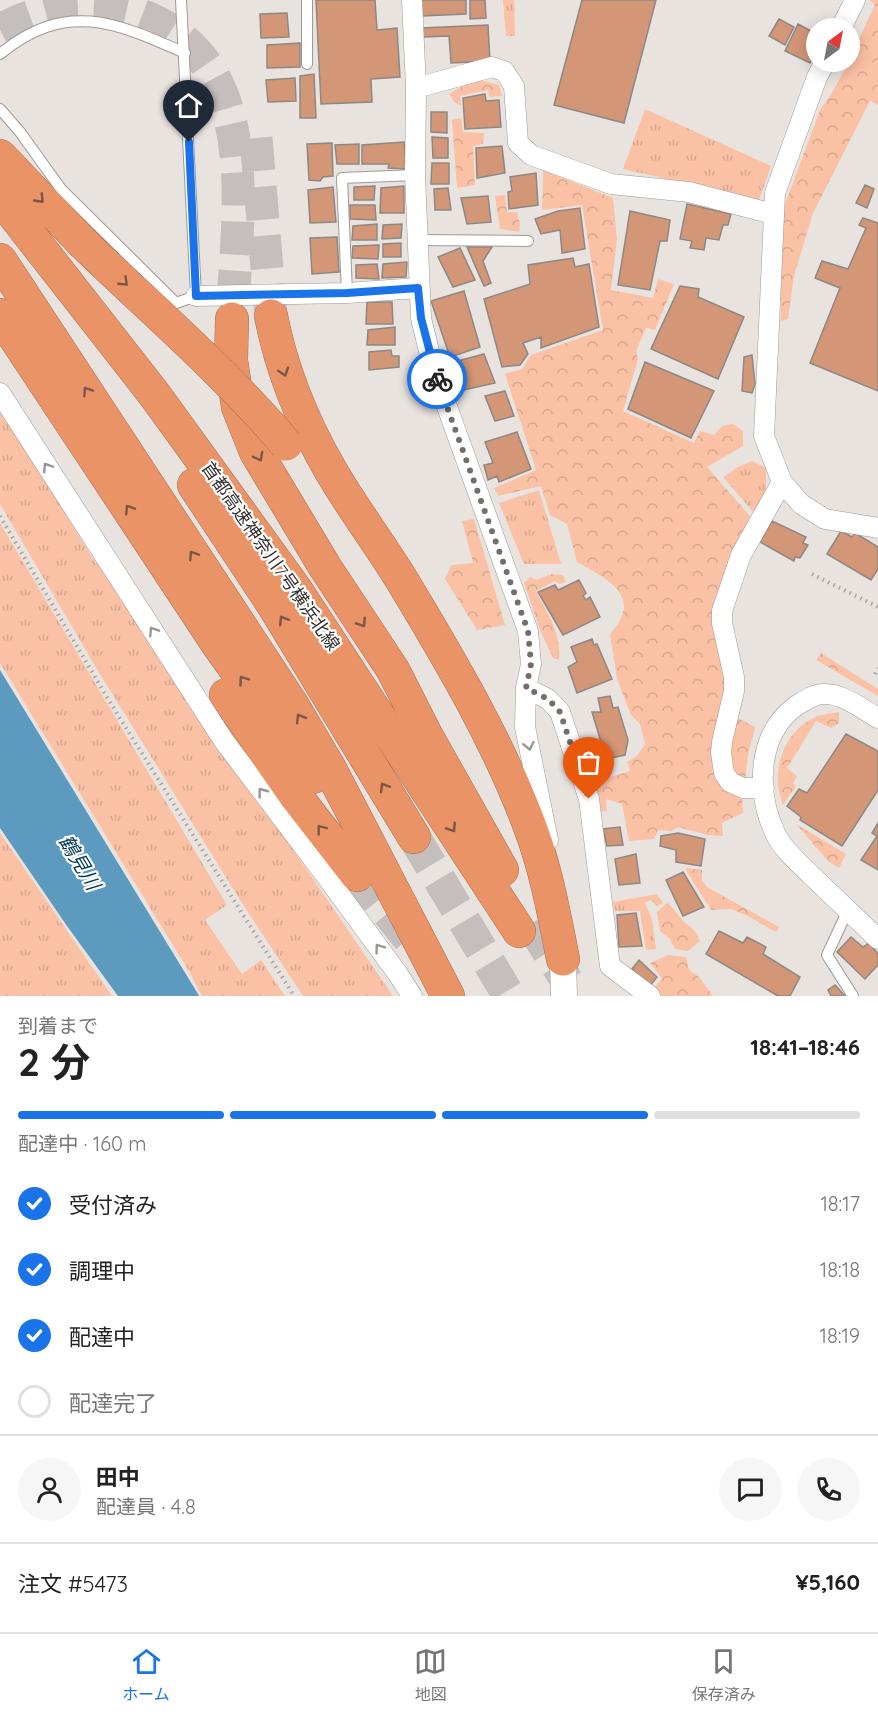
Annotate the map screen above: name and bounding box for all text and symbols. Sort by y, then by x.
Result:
north arrow [806,18,860,72]
map controls [806,18,860,72]
pin [163,80,214,142]
icon: home [172,89,205,122]
one-way arrow [32,191,43,202]
one-way arrow [117,275,128,286]
courier [407,349,467,409]
icon: bike [421,363,454,396]
one-way arrow [277,366,290,377]
one-way arrow [83,387,95,397]
one-way arrow [252,451,263,461]
street label: 首都高速神奈川7号横浜北線 [197,457,345,655]
one-way arrow [43,462,54,473]
one-way arrow [125,505,136,516]
one-way arrow [188,551,200,561]
one-way arrow [278,616,290,626]
one-way arrow [355,616,366,627]
one-way arrow [149,626,160,637]
one-way arrow [239,675,250,686]
one-way arrow [295,714,307,724]
pin [563,737,614,799]
one-way arrow [522,741,535,751]
icon: bag [572,746,605,779]
one-way arrow [380,782,392,793]
one-way arrow [259,787,270,798]
one-way arrow [445,821,456,832]
one-way arrow [317,825,328,836]
water label: 鶴見川 [54,830,107,896]
one-way arrow [375,943,386,954]
text: 到着まで [18,1013,98,1038]
text: 18:41–18:46 [750,1033,860,1061]
text: 2 分 [18,1037,90,1086]
text: 配達中 · 160 m [18,1131,147,1156]
icon: check [18,1187,51,1220]
text: 受付済み [69,1191,157,1219]
text: 18:17 [820,1191,860,1216]
icon: check [18,1253,51,1286]
text: 調理中 [69,1257,135,1285]
text: 18:18 [820,1257,860,1282]
icon: check [18,1319,51,1352]
text: 配達中 [69,1323,135,1351]
text: 18:19 [820,1323,860,1348]
text: 配達完了 [69,1389,157,1417]
button: person [18,1458,81,1521]
button: chat [719,1458,782,1521]
button: phone [797,1458,860,1521]
text: 田中 [96,1463,140,1491]
text: 配達員 · 4.8 [96,1494,196,1519]
text: ¥5,160 [795,1568,860,1596]
text: 注文 #5473 [18,1570,128,1598]
tab: ホーム [122,1645,170,1705]
tab: 地図 [414,1645,447,1705]
tab: 保存済み [692,1645,756,1705]

